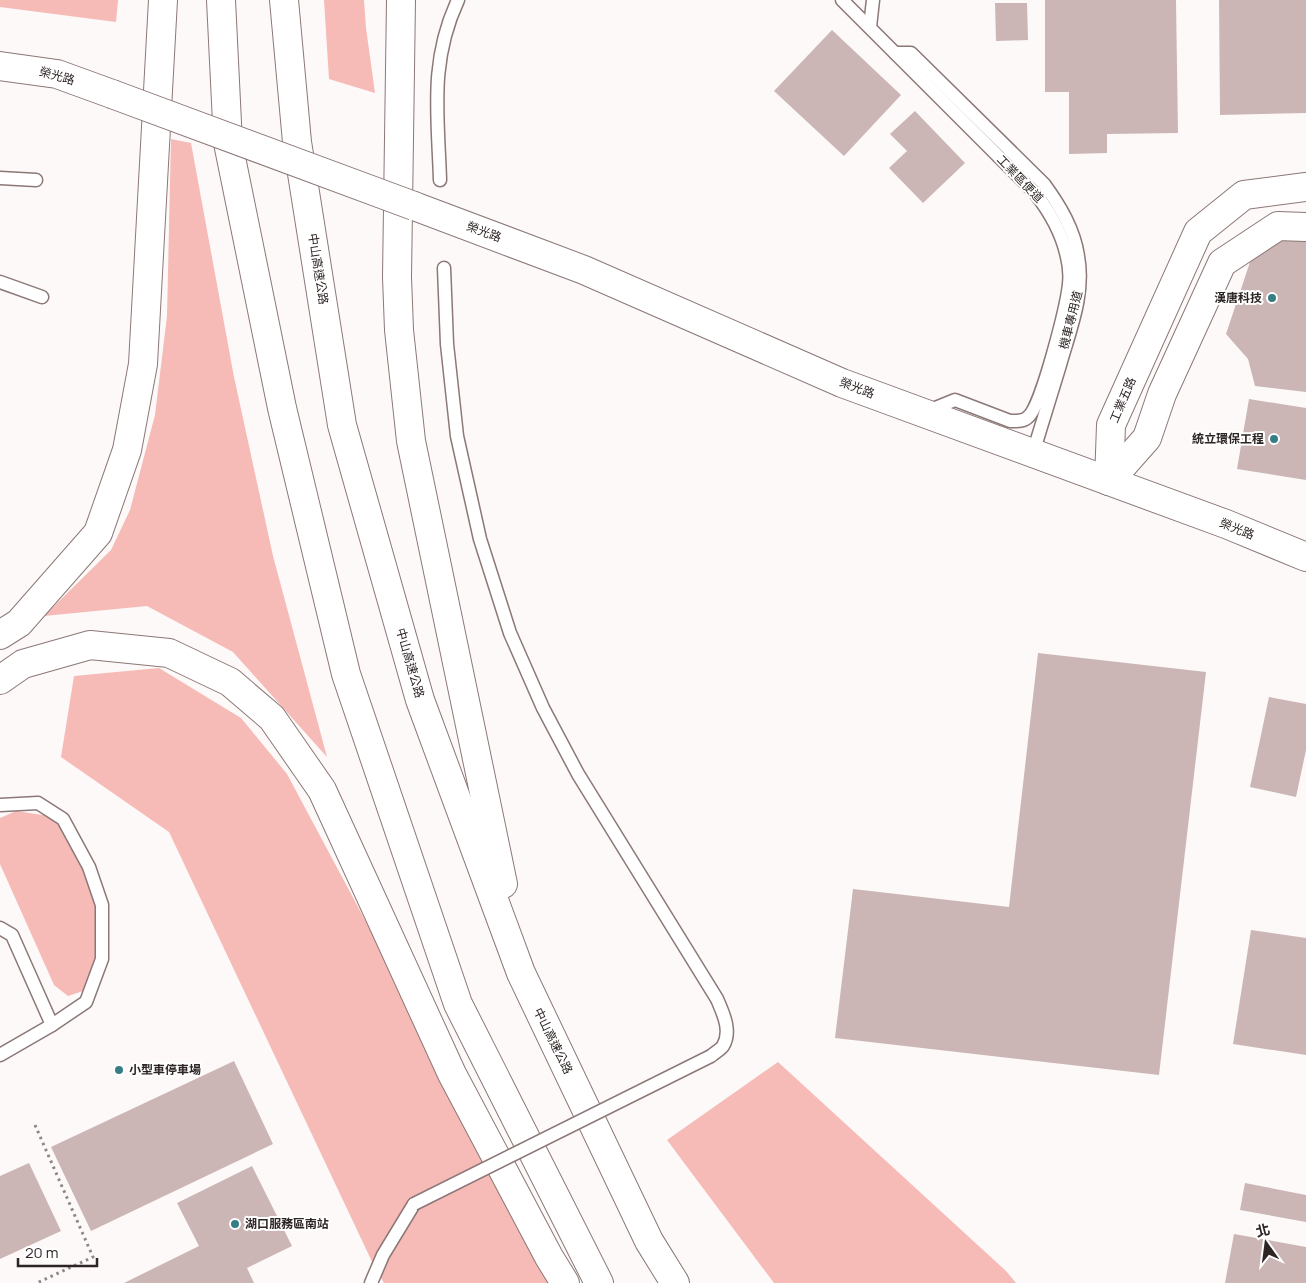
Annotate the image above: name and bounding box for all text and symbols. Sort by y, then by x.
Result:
street label: 榮光路 [38,63,77,88]
street label: 工業區便道 [993,151,1047,206]
street label: 榮光路 [464,217,504,246]
street label: 中山高速公路 [304,232,333,306]
street label: 機車專用道 [1055,289,1086,351]
place label: 漢唐科技 [1214,289,1262,306]
marker: 漢唐科技 [1266,292,1278,304]
street label: 榮光路 [837,373,877,402]
street label: 工業五路 [1105,374,1140,425]
place label: 統立環保工程 [1192,430,1264,447]
marker: 統立環保工程 [1268,433,1280,445]
street label: 榮光路 [1217,514,1257,543]
street label: 中山高速公路 [392,626,429,700]
street label: 中山高速公路 [530,1005,577,1077]
place label: 小型車停車場 [129,1061,201,1078]
marker: 小型車停車場 [113,1064,125,1076]
place label: 湖口服務區南站 [245,1215,329,1232]
marker: 湖口服務區南站 [229,1218,241,1230]
north arrow [1241,1218,1291,1268]
text: 北 [1254,1219,1272,1241]
scale bar [18,1236,96,1268]
text: 20 m [25,1242,58,1263]

